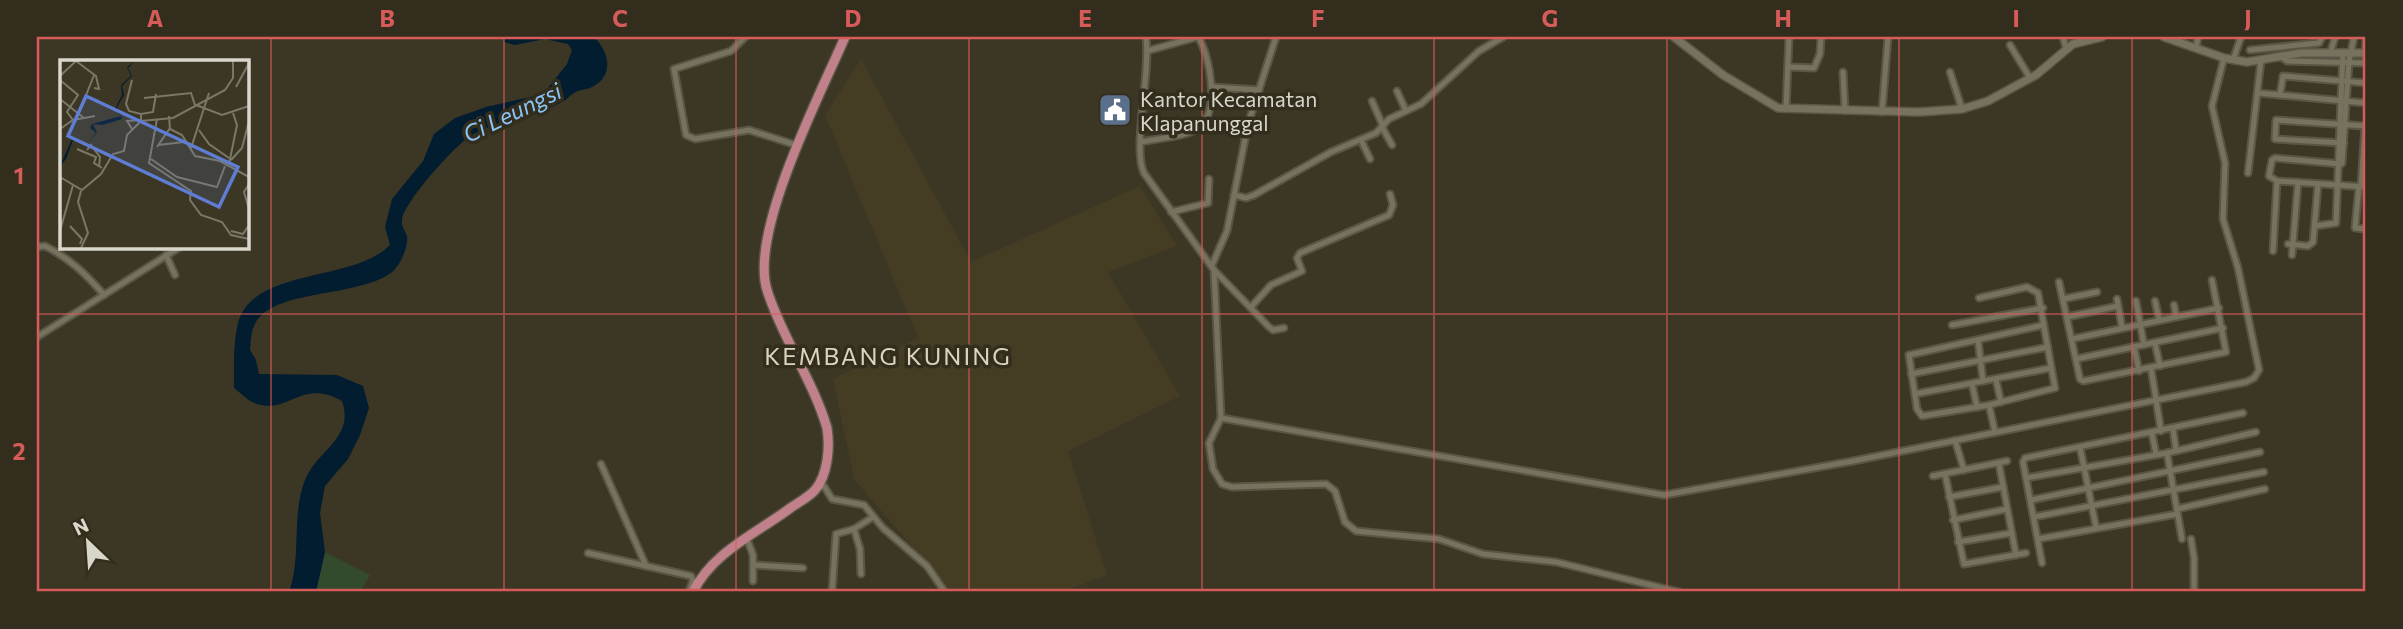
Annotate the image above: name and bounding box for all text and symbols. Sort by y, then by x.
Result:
text: A [147,4,164,32]
text: B [379,4,395,32]
text: C [612,4,628,32]
text: D [845,4,862,32]
text: E [1078,4,1092,32]
text: F [1311,4,1325,32]
text: G [1542,4,1558,32]
text: H [1774,4,1792,32]
text: I [2012,4,2020,32]
text: J [2244,4,2252,32]
inset map [60,60,248,248]
water label: Ci Leungsi [458,76,567,148]
place label: Kantor Kecamatan Klapanunggal [1140,86,1317,135]
public building icon: Kantor Kecamatan Klapanunggal [1096,91,1134,129]
text: 1 [14,161,24,189]
district label: KEMBANG KUNING [764,341,1012,370]
text: 2 [12,437,26,465]
north arrow [52,506,122,576]
text: N [69,513,92,540]

